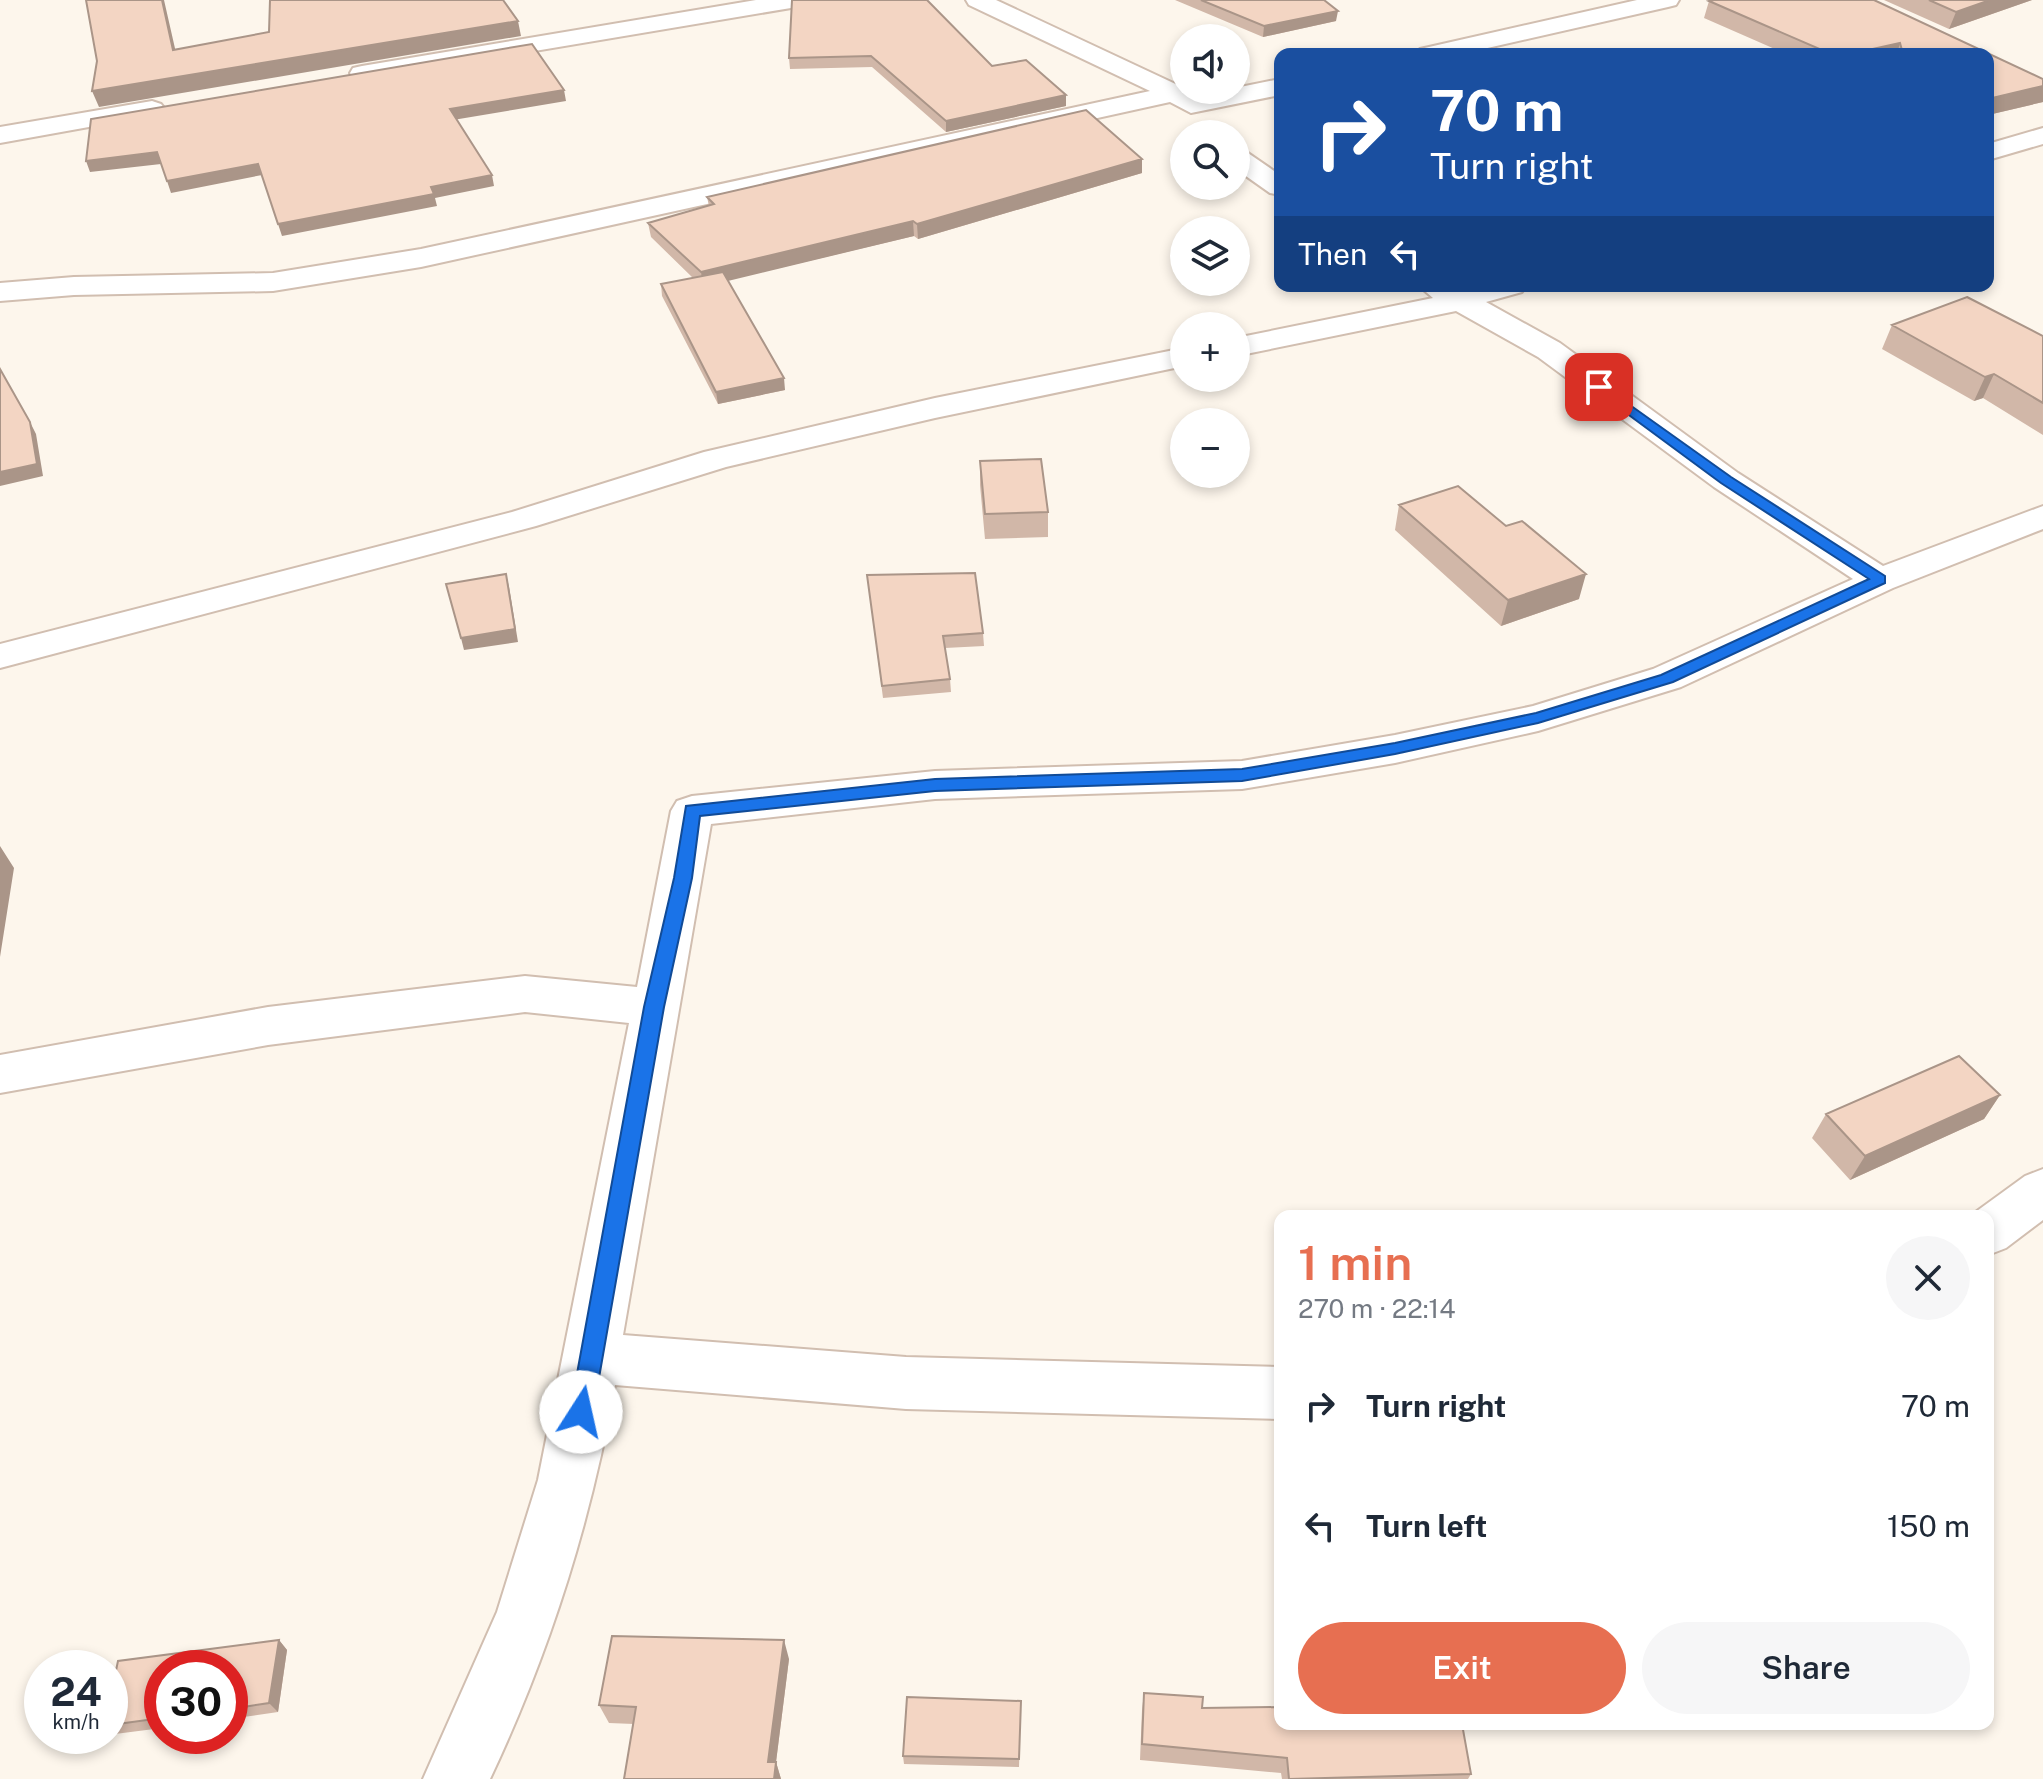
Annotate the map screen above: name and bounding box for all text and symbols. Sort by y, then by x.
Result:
map controls [1170,24,1250,488]
button: sound [1170,24,1250,104]
text: 70 m [1430,78,1563,144]
icon: right [1298,80,1402,184]
button: search [1170,120,1250,200]
text: Turn right [1430,145,1593,187]
button: layers [1170,216,1250,296]
icon: left [1383,232,1427,276]
text: Then [1298,236,1367,272]
button: + [1170,312,1250,392]
pin [1565,353,1633,421]
icon: arrive [1577,365,1621,409]
button: − [1170,408,1250,488]
text: 1 min [1298,1234,1412,1291]
button: close [1886,1236,1970,1320]
text: 270 m · 22:14 [1298,1293,1456,1324]
position arrow [539,1370,623,1454]
icon: right [1298,1384,1342,1428]
text: Turn right [1366,1388,1506,1424]
text: 70 m [1901,1388,1970,1424]
icon: left [1298,1504,1342,1548]
text: Turn left [1366,1508,1487,1544]
text: 150 m [1887,1508,1970,1544]
button: Exit [1298,1622,1626,1714]
button: Share [1642,1622,1970,1714]
speed limit sign: 30 [144,1650,248,1754]
text: 24 [50,1668,102,1715]
text: km/h [52,1710,100,1734]

